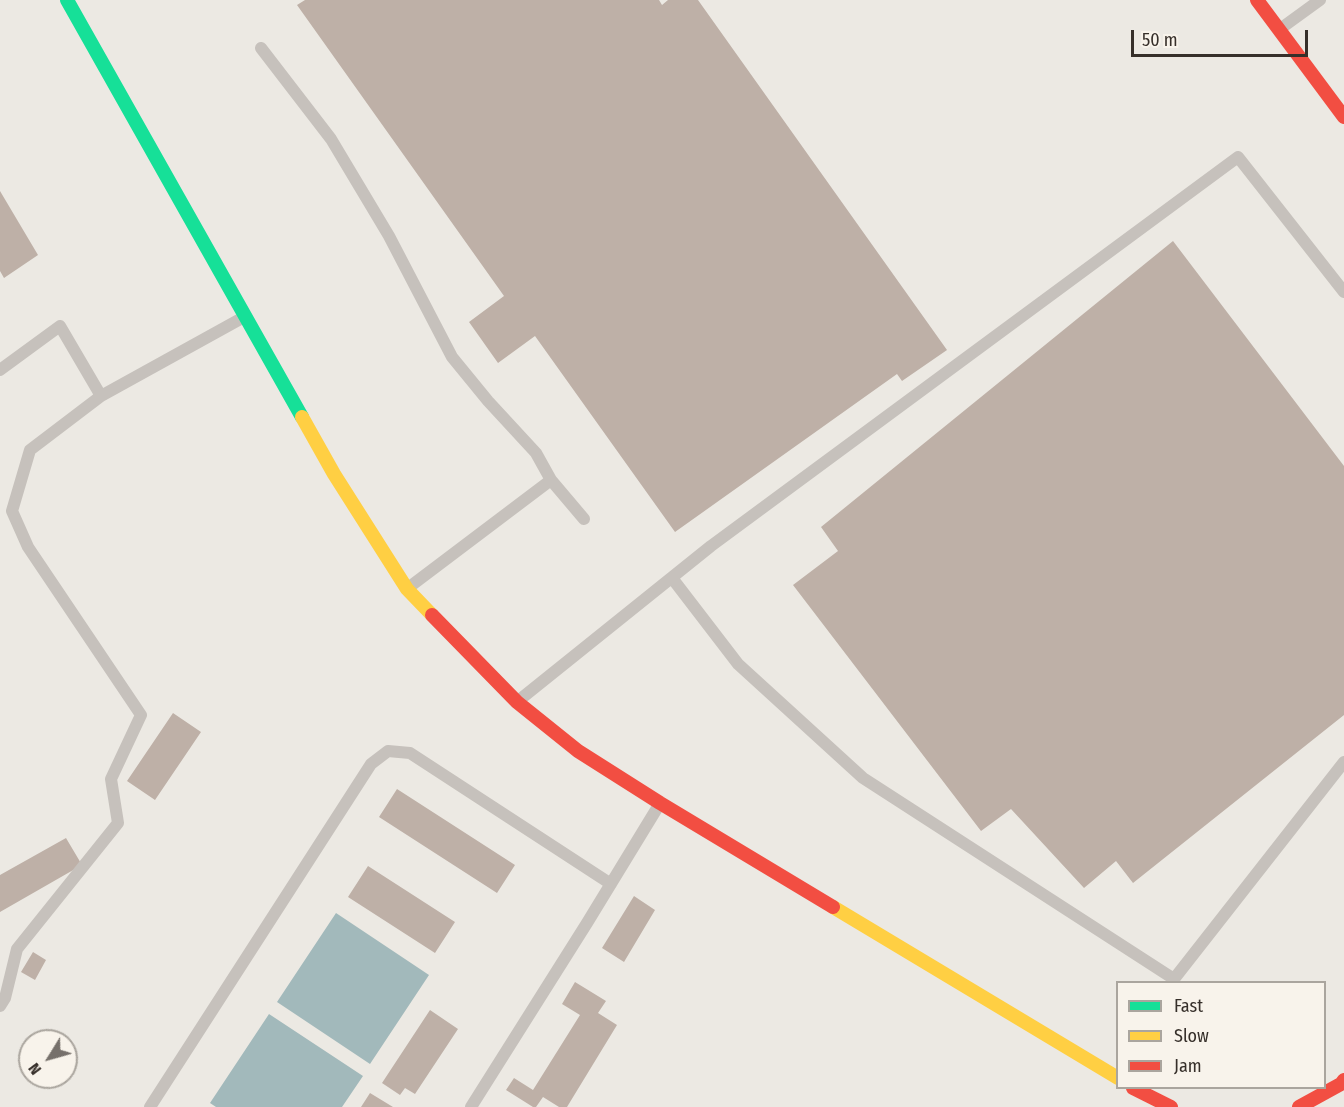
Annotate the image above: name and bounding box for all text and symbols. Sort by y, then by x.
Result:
scale bar [1134,18,1311,56]
text: 50 m [1142,29,1178,51]
legend [1116,981,1326,1089]
text: Fast [1174,995,1203,1017]
text: Slow [1174,1025,1209,1047]
north arrow [18,1029,78,1089]
text: Jam [1174,1055,1202,1077]
text: N [24,1059,45,1078]

